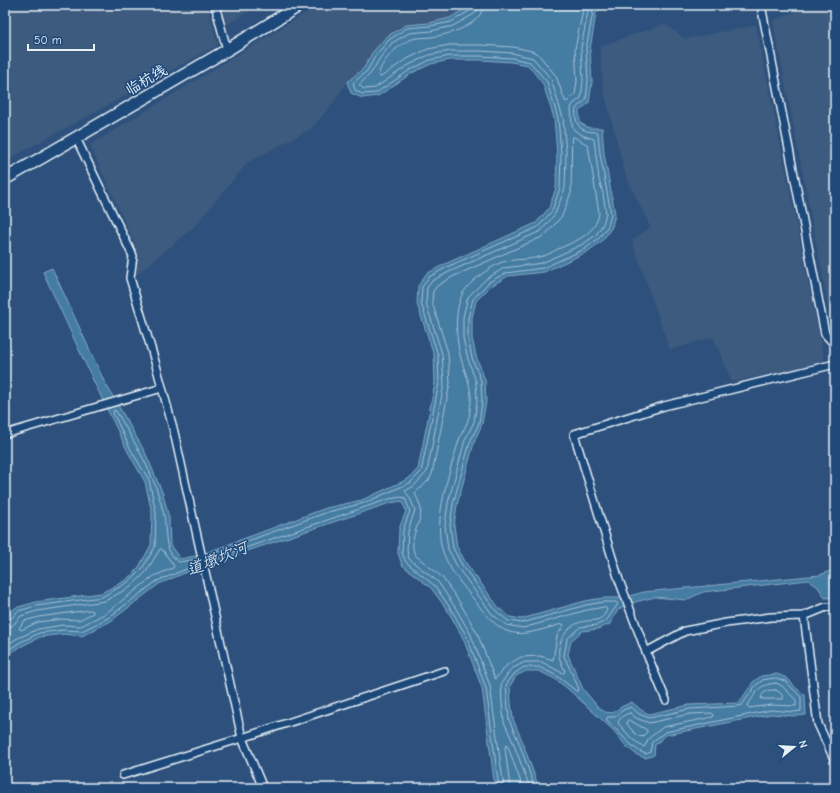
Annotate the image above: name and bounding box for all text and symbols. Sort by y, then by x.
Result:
scale bar [28,26,94,52]
text: 50 m [34,33,62,47]
street label: 临杭线 [122,61,170,99]
water label: 道墩坎河 [184,537,253,579]
north arrow [774,727,814,767]
text: N [796,739,810,749]

